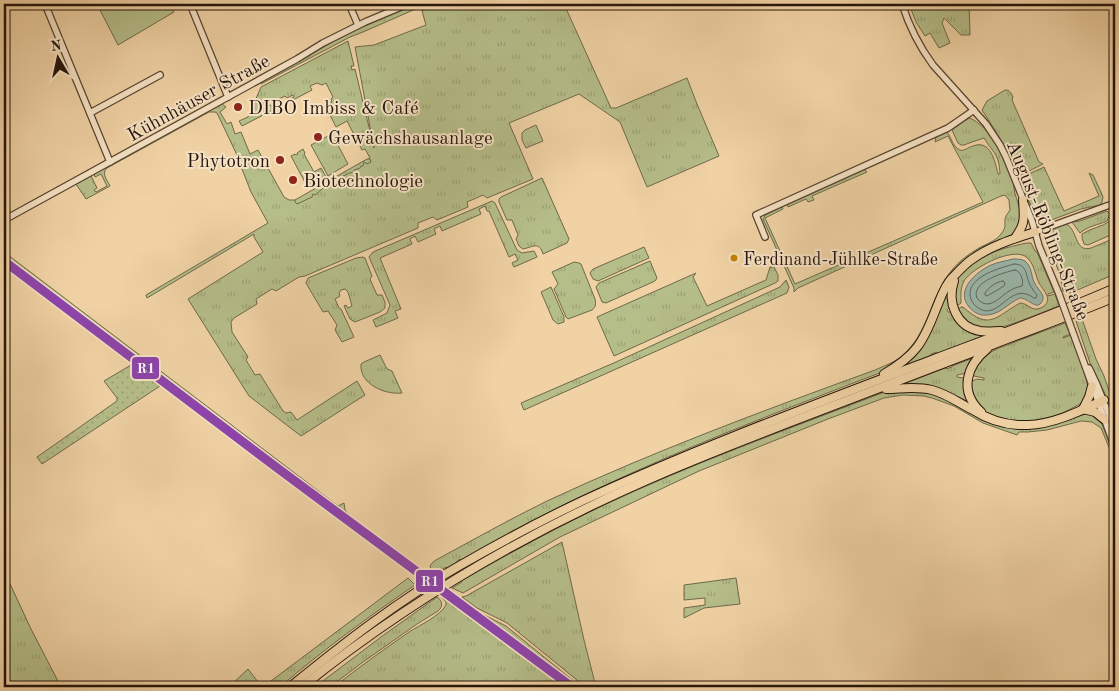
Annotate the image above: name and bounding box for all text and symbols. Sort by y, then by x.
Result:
north arrow [32,32,82,82]
text: N [50,38,63,54]
street label: Kühnhäuser Straße [125,52,274,146]
place label: DIBO Imbiss & Café [248,100,419,119]
marker: DIBO Imbiss & Café [232,101,244,113]
place label: Gewächshausanlage [328,130,493,149]
marker: Gewächshausanlage [312,131,324,143]
street label: August-Röbling-Straße [1002,138,1091,323]
place label: Phytotron [186,153,270,172]
marker: Phytotron [274,154,286,166]
place label: Biotechnologie [303,173,423,192]
marker: Biotechnologie [287,174,299,186]
place label: Ferdinand-Jühlke-Straße [743,251,938,269]
marker: Ferdinand-Jühlke-Straße [729,253,739,263]
line badge: R1 [131,356,160,380]
text: R1 [137,362,155,376]
line badge: R1 [415,569,444,593]
text: R1 [421,575,439,589]

